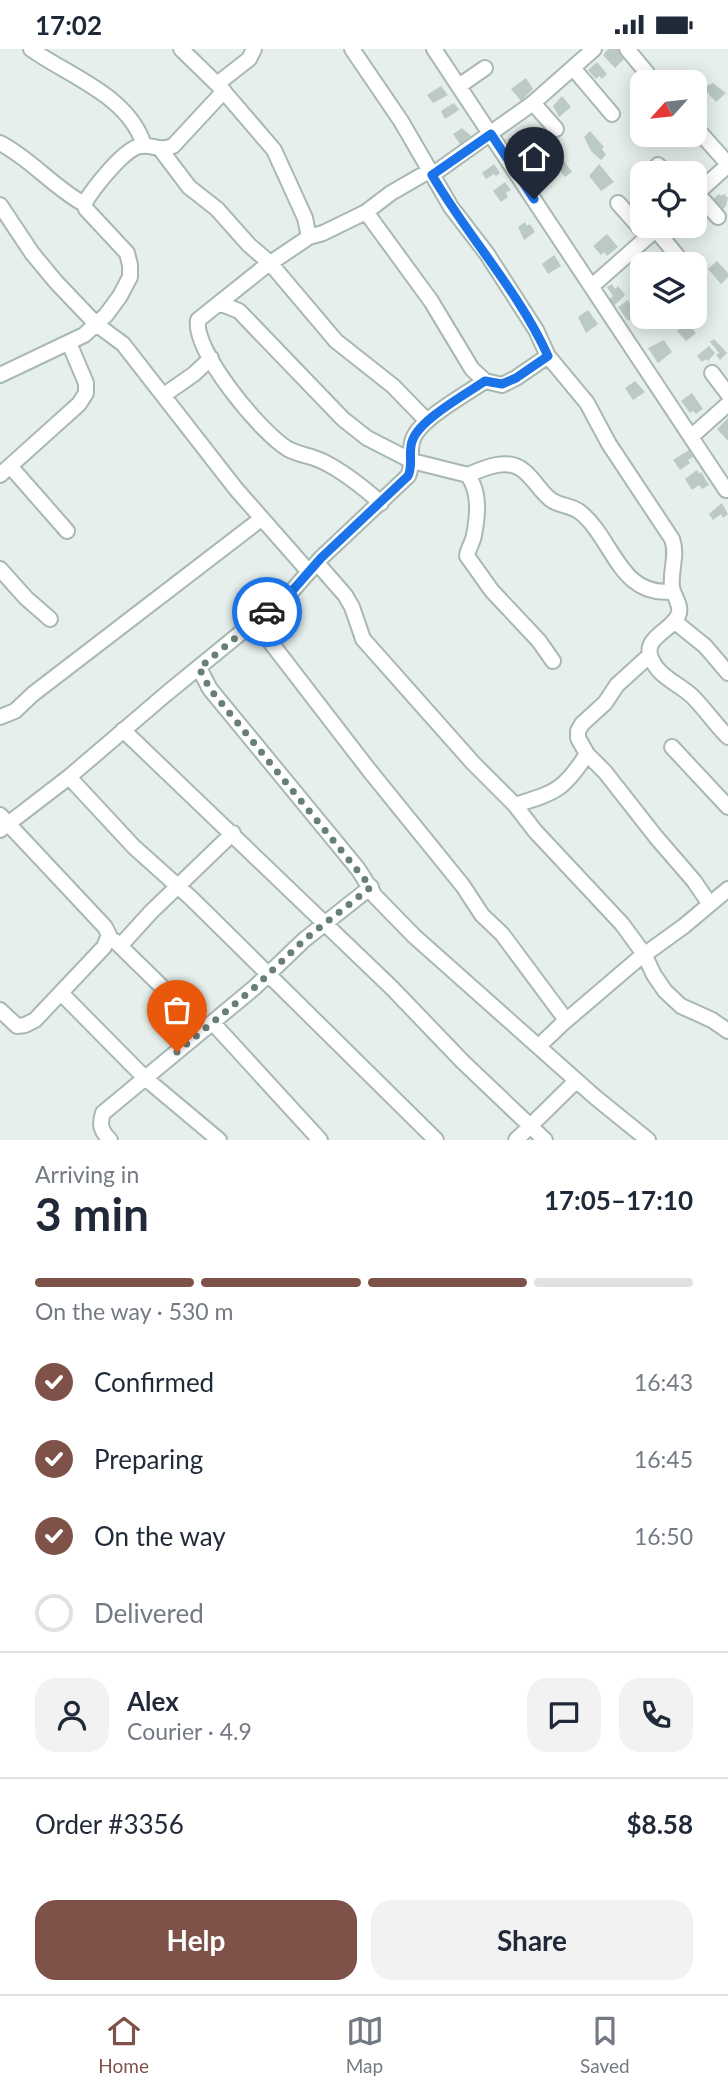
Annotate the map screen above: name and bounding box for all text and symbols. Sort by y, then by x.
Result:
text: 17:02 [35,9,102,41]
north arrow [630,70,707,147]
map controls [630,70,707,329]
pin [504,127,564,199]
icon: home [515,138,553,176]
button: locate [630,161,707,238]
button: layers [630,252,707,329]
courier [232,577,302,647]
icon: car [248,593,286,631]
pin [147,980,207,1052]
icon: bag [158,991,196,1029]
text: Arriving in [35,1160,139,1188]
text: 17:05–17:10 [544,1184,693,1216]
text: 3 min [35,1186,149,1241]
text: On the way · 530 m [35,1297,234,1325]
icon: check [35,1363,73,1401]
text: Confirmed [94,1366,214,1398]
text: 16:43 [634,1368,693,1396]
icon: check [35,1440,73,1478]
text: Preparing [94,1443,203,1475]
text: 16:45 [634,1445,693,1473]
icon: check [35,1517,73,1555]
text: On the way [94,1520,226,1552]
text: 16:50 [634,1522,693,1550]
text: Delivered [94,1597,204,1629]
button: person [35,1678,109,1752]
button: chat [527,1678,601,1752]
button: phone [619,1678,693,1752]
text: Alex [127,1685,179,1717]
text: Courier · 4.9 [127,1717,252,1745]
text: Order #3356 [35,1808,184,1840]
text: $8.58 [627,1808,693,1840]
button: Help [35,1900,357,1980]
button: Share [371,1900,693,1980]
tab: Home [98,2012,149,2077]
tab: Map [346,2012,384,2077]
tab: Saved [580,2012,630,2077]

